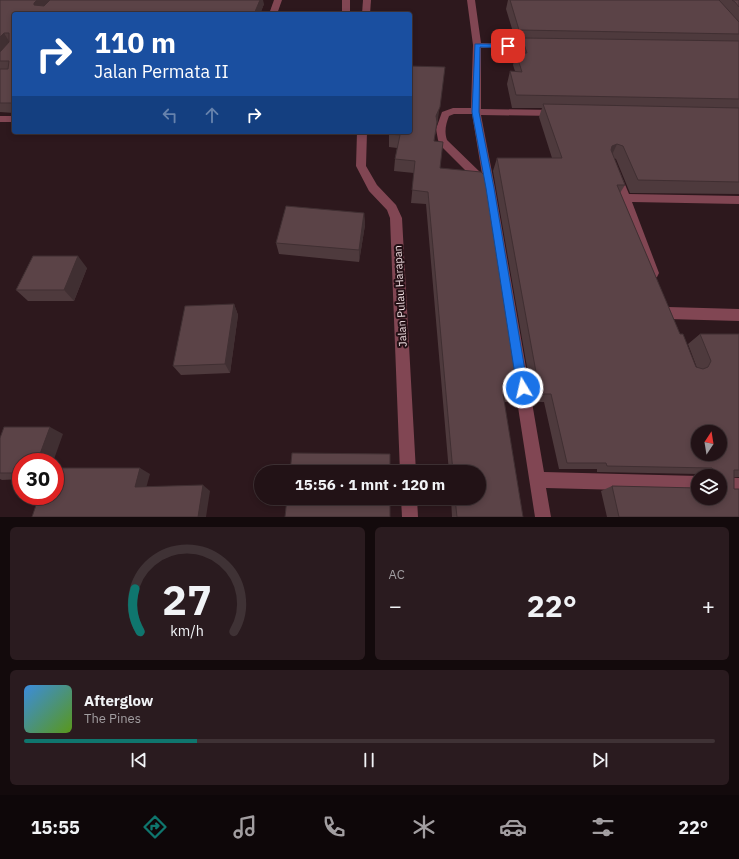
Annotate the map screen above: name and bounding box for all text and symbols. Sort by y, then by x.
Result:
text: 110 m [94,24,176,61]
icon: right [28,28,80,80]
pin [491,29,525,63]
icon: arrive [497,35,519,57]
text: Jalan Permata II [94,60,229,83]
icon: left [159,104,181,126]
icon: ahead [201,104,223,126]
icon: right [243,104,265,126]
street label: Jalan Pulau Harapan [390,245,410,347]
position arrow [502,367,544,409]
north arrow [691,425,727,461]
map controls [691,425,727,505]
speed limit sign: 30 [12,453,64,505]
button: layers [691,469,727,505]
text: 15:56 · 1 mnt · 120 m [295,475,445,494]
text: AC [389,566,405,583]
text: 27 [162,571,212,625]
text: 22° [527,586,577,625]
text: − [389,591,402,620]
text: + [702,591,715,620]
text: km/h [170,620,204,639]
text: Afterglow [84,691,153,710]
text: The Pines [84,710,141,727]
icon: previous [128,749,150,771]
icon: pause [358,749,380,771]
icon: next [589,749,611,771]
icon: directions [141,813,169,841]
icon: music [231,813,259,841]
icon: phone [320,813,348,841]
icon: climate [410,813,438,841]
icon: car [499,813,527,841]
icon: filters [589,813,617,841]
text: 15:55 [31,816,80,839]
text: 22° [678,816,708,839]

